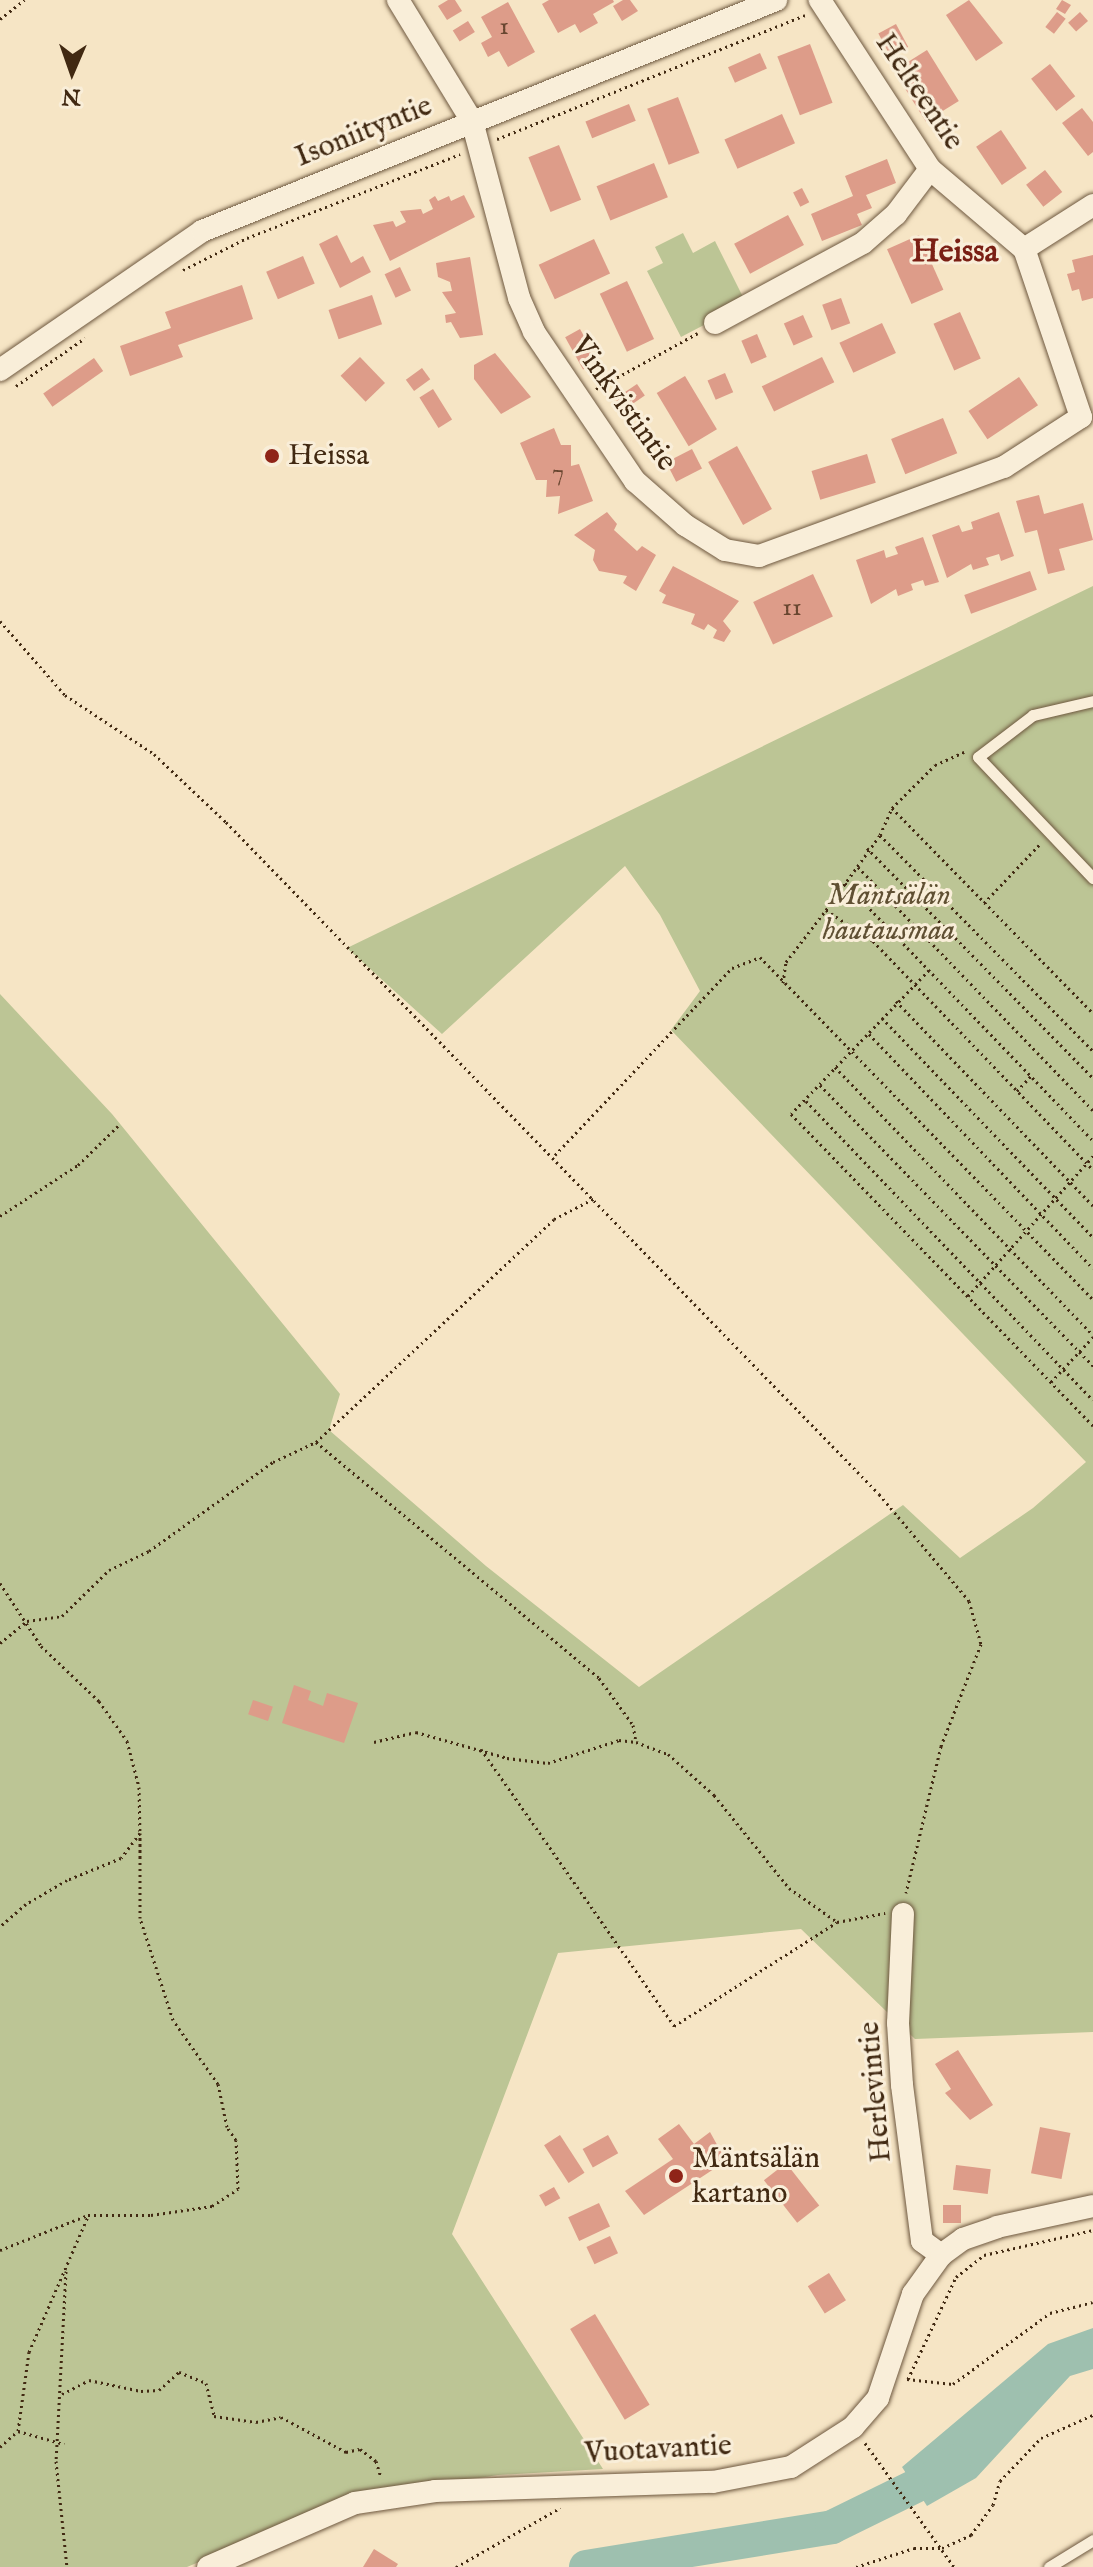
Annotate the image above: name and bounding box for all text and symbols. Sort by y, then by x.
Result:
house number: 1 [499,11,509,43]
street label: Helteentie [867,27,971,157]
north arrow [32,32,112,112]
text: N [61,82,81,110]
street label: Isoniityntie [290,88,438,176]
district label: Heissa [912,234,998,272]
street label: Vinkvistintie [562,330,684,478]
place label: Heissa [288,438,369,474]
marker: Heissa [263,447,281,465]
house number: 7 [552,457,564,489]
house number: 11 [782,592,802,624]
park label: Mäntsälän hautausmaa [823,878,955,948]
street label: Herlevintie [852,2020,900,2164]
place label: Mäntsälän kartano [692,2141,820,2212]
marker: Mäntsälän kartano [667,2167,685,2185]
street label: Vuotavantie [583,2428,733,2472]

